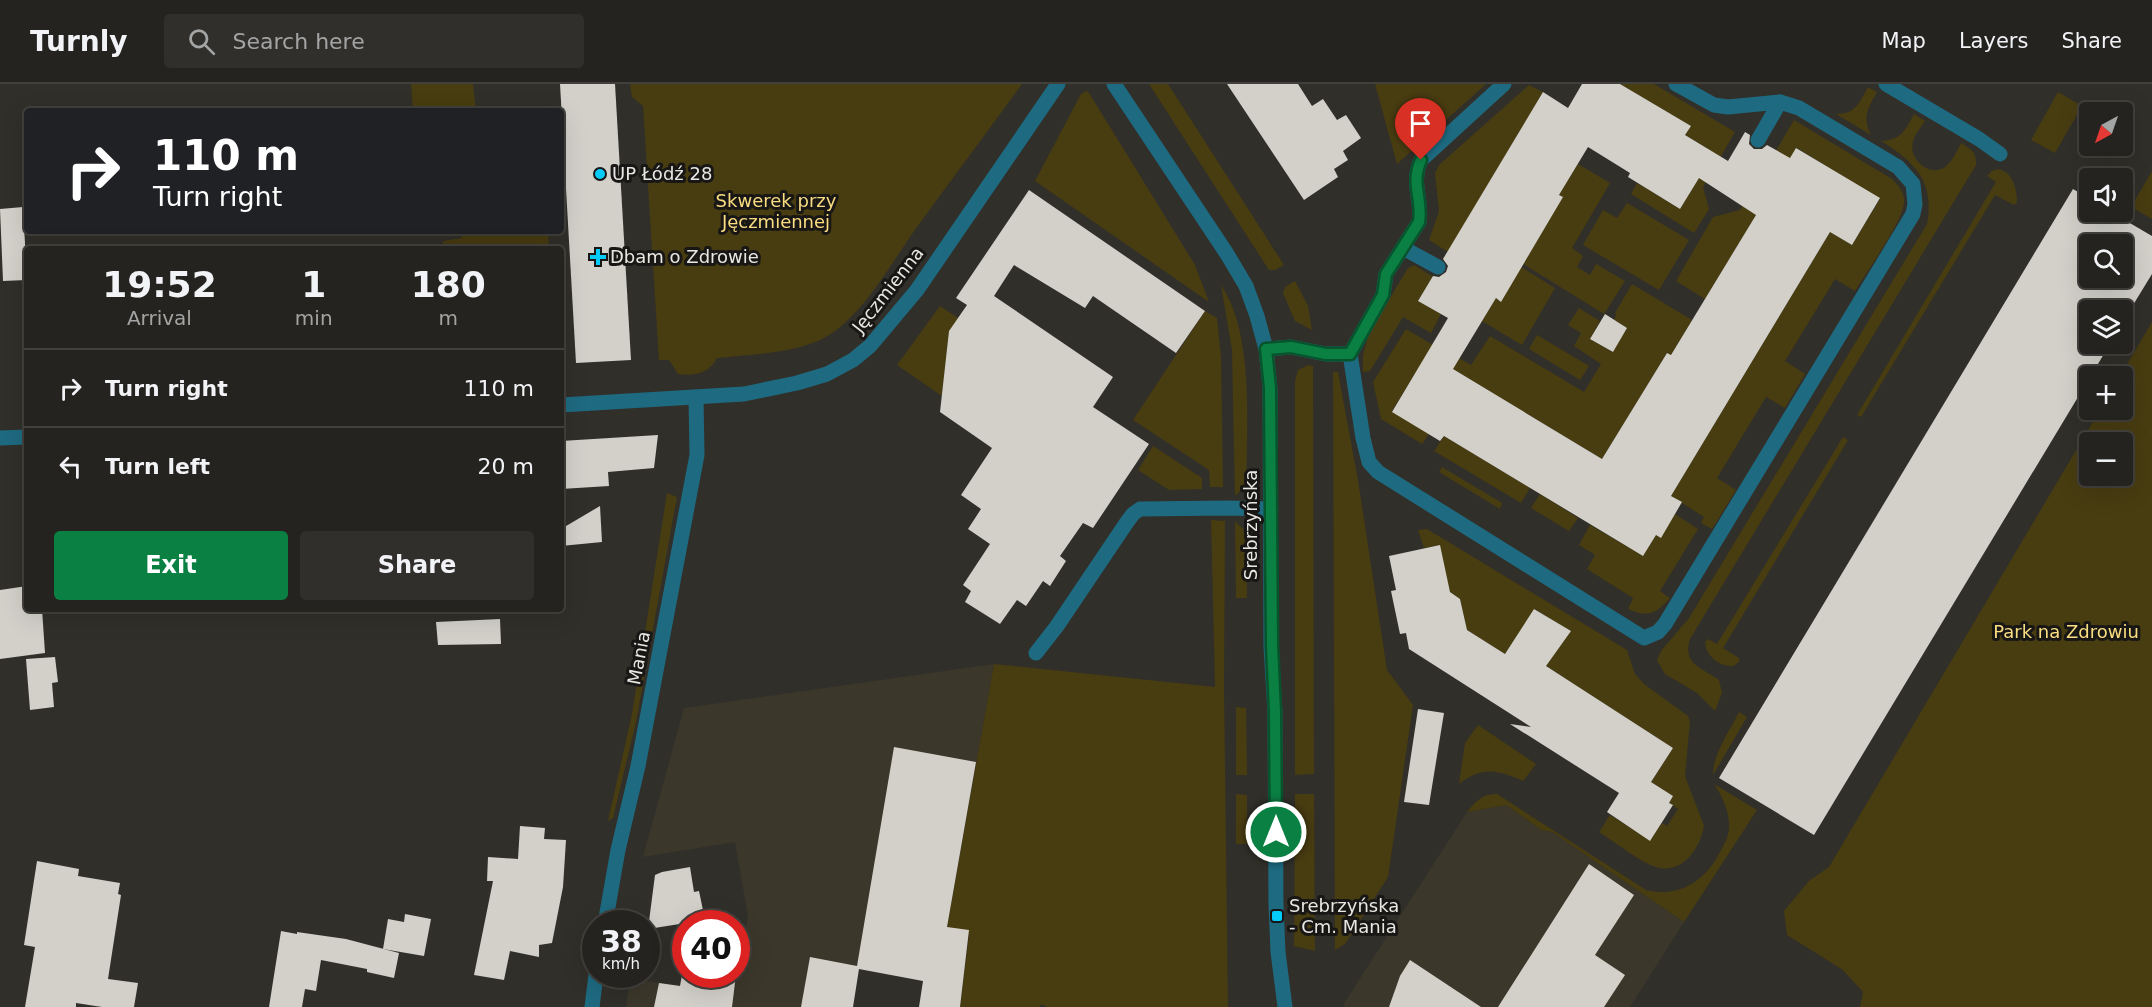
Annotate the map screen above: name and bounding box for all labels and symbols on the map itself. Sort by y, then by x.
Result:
pin [1395,98,1446,160]
north arrow [2079,102,2133,156]
place label: UP Łódź 28 [612,163,712,184]
marker: UP Łódź 28 [593,167,607,181]
park label: Skwerek przy Jęczmiennej [716,190,837,232]
street label: Jęczmienna [847,243,928,338]
place label: Dbam o Zdrowie [610,246,759,267]
marker: Dbam o Zdrowie [591,250,605,264]
street label: Srebrzyńska [1240,470,1261,580]
park label: Park na Zdrowiu [1993,621,2139,642]
street label: Mania [623,629,654,686]
position arrow [1244,800,1308,864]
place label: Srebrzyńska - Cm. Mania [1289,895,1399,937]
marker: Srebrzyńska - Cm. Mania [1270,909,1284,923]
speed limit sign: 40 [672,910,750,988]

